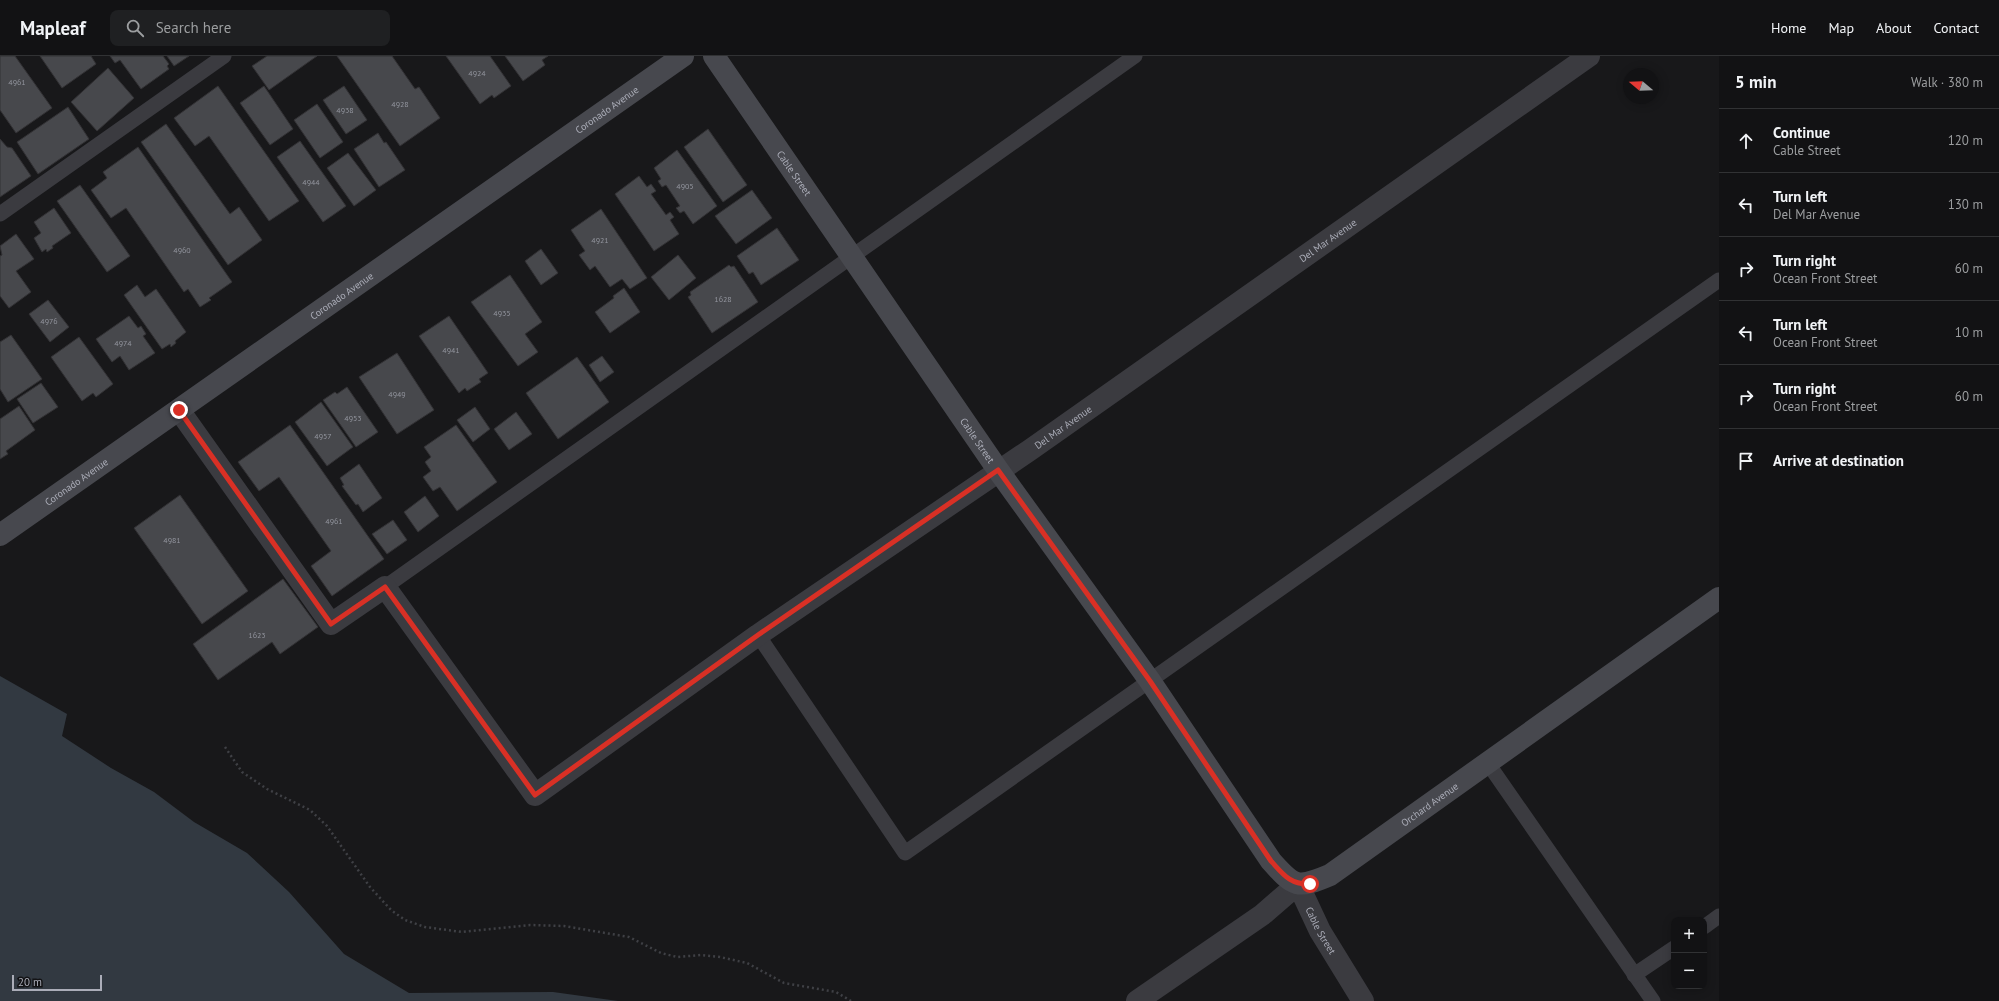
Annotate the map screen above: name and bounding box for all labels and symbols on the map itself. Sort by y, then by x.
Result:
house number: 4924 [468,68,486,78]
north arrow [1623,68,1659,104]
house number: 4961 [8,77,26,87]
street label: Coronado Avenue [572,83,641,136]
house number: 4928 [391,99,409,109]
house number: 4938 [336,105,354,115]
street label: Cable Street [774,148,815,199]
house number: 4944 [302,177,320,187]
house number: 4905 [676,181,694,191]
street label: Del Mar Avenue [1296,216,1359,265]
house number: 4921 [591,235,609,245]
house number: 4960 [173,245,191,255]
street label: Coronado Avenue [307,269,376,322]
house number: 1628 [714,294,732,304]
house number: 4935 [493,308,511,318]
house number: 4976 [40,316,58,326]
house number: 4974 [114,338,132,348]
house number: 4941 [442,345,460,355]
house number: 4949 [388,389,406,399]
route end [170,401,188,419]
street label: Del Mar Avenue [1032,402,1094,452]
house number: 4953 [344,413,362,423]
street label: Cable Street [957,415,998,466]
house number: 4957 [314,431,332,441]
street label: Coronado Avenue [42,455,110,508]
house number: 4961 [325,516,343,526]
house number: 4981 [163,535,181,545]
house number: 1623 [248,630,266,640]
street label: Orchard Avenue [1398,779,1461,829]
route start [1301,875,1319,893]
street label: Cable Street [1303,904,1339,957]
scale bar [12,973,102,992]

